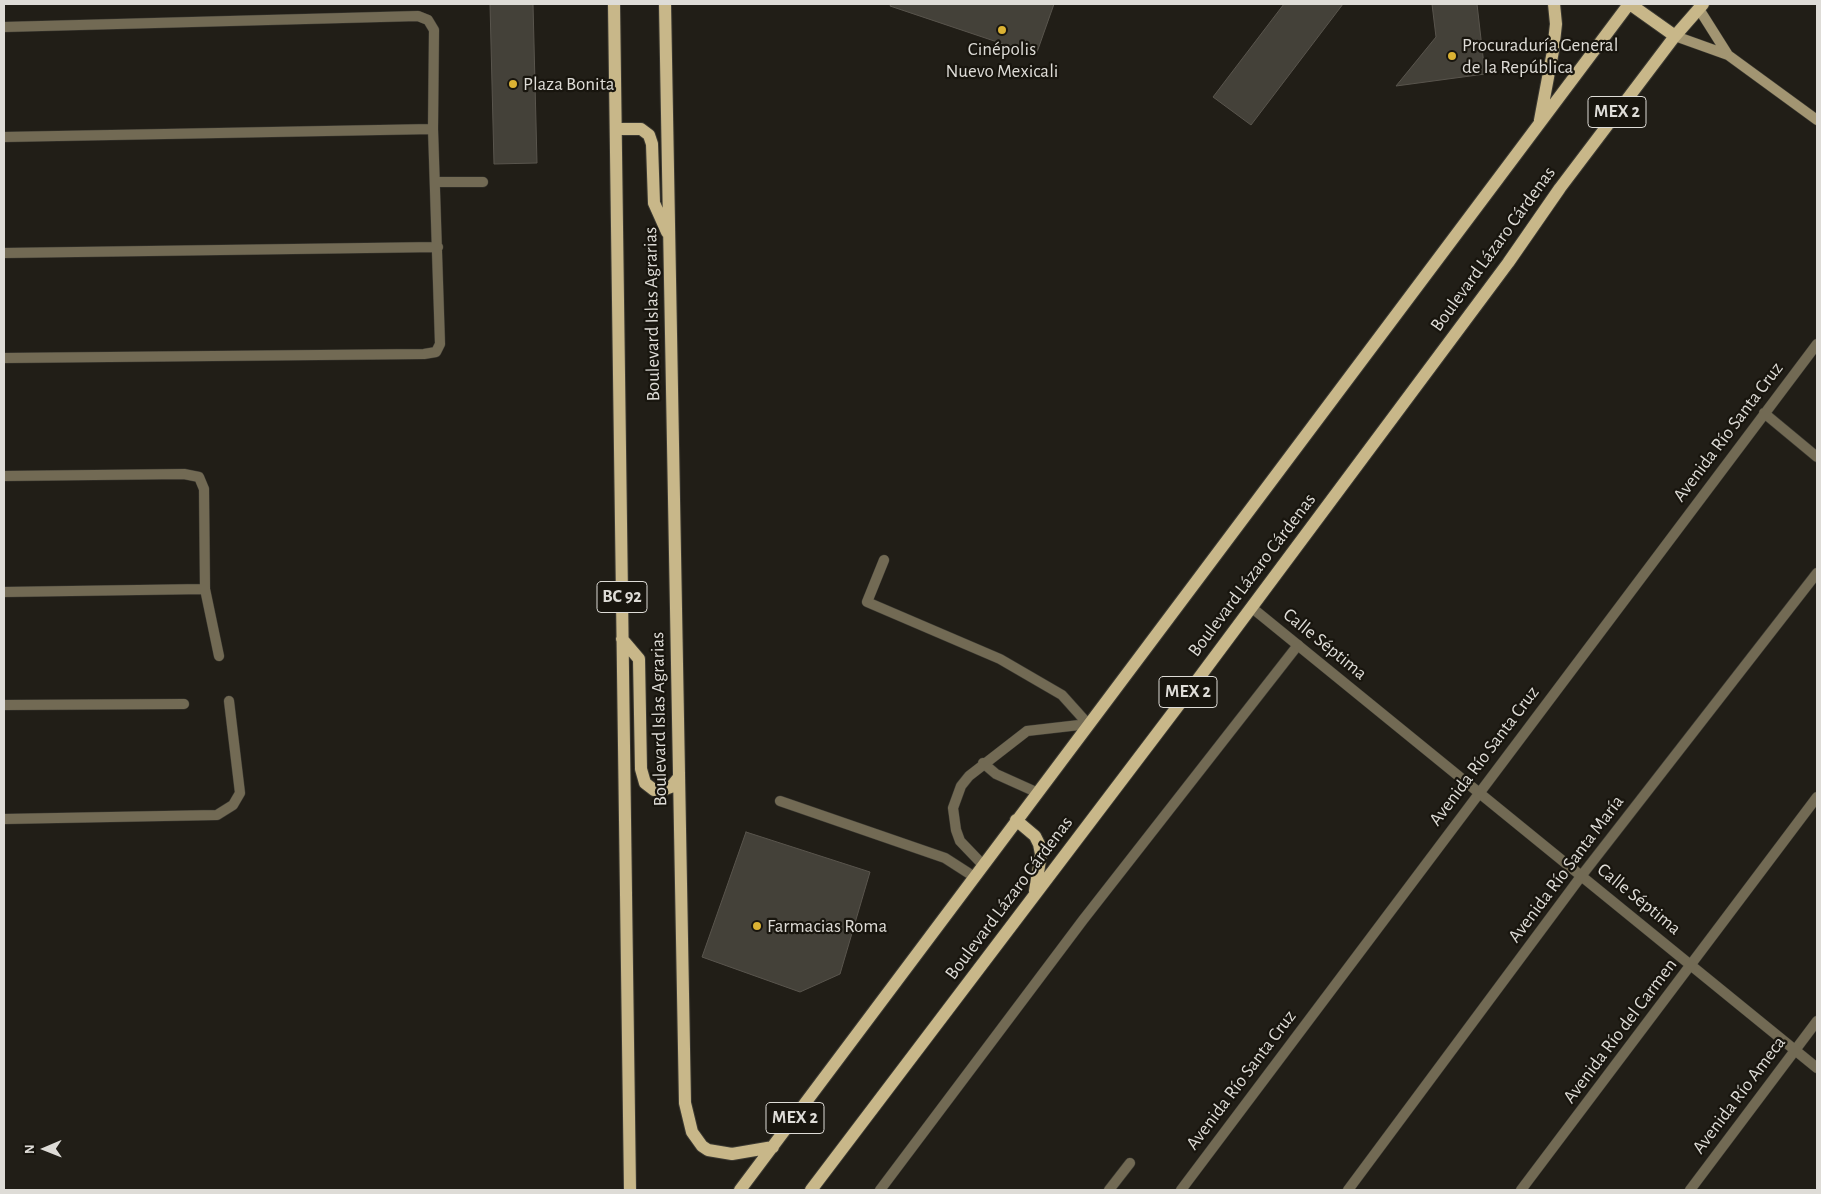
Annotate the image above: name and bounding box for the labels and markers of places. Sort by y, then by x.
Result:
marker: Cinépolis Nuevo Mexicali [996,24,1008,36]
place label: Procuraduría General de la República [1462,34,1618,78]
place label: Cinépolis Nuevo Mexicali [946,38,1058,82]
marker: Procuraduría General de la República [1446,50,1458,62]
place label: Plaza Bonita [523,73,614,95]
marker: Plaza Bonita [507,78,519,90]
place label: Farmacias Roma [767,915,887,937]
marker: Farmacias Roma [751,920,763,932]

